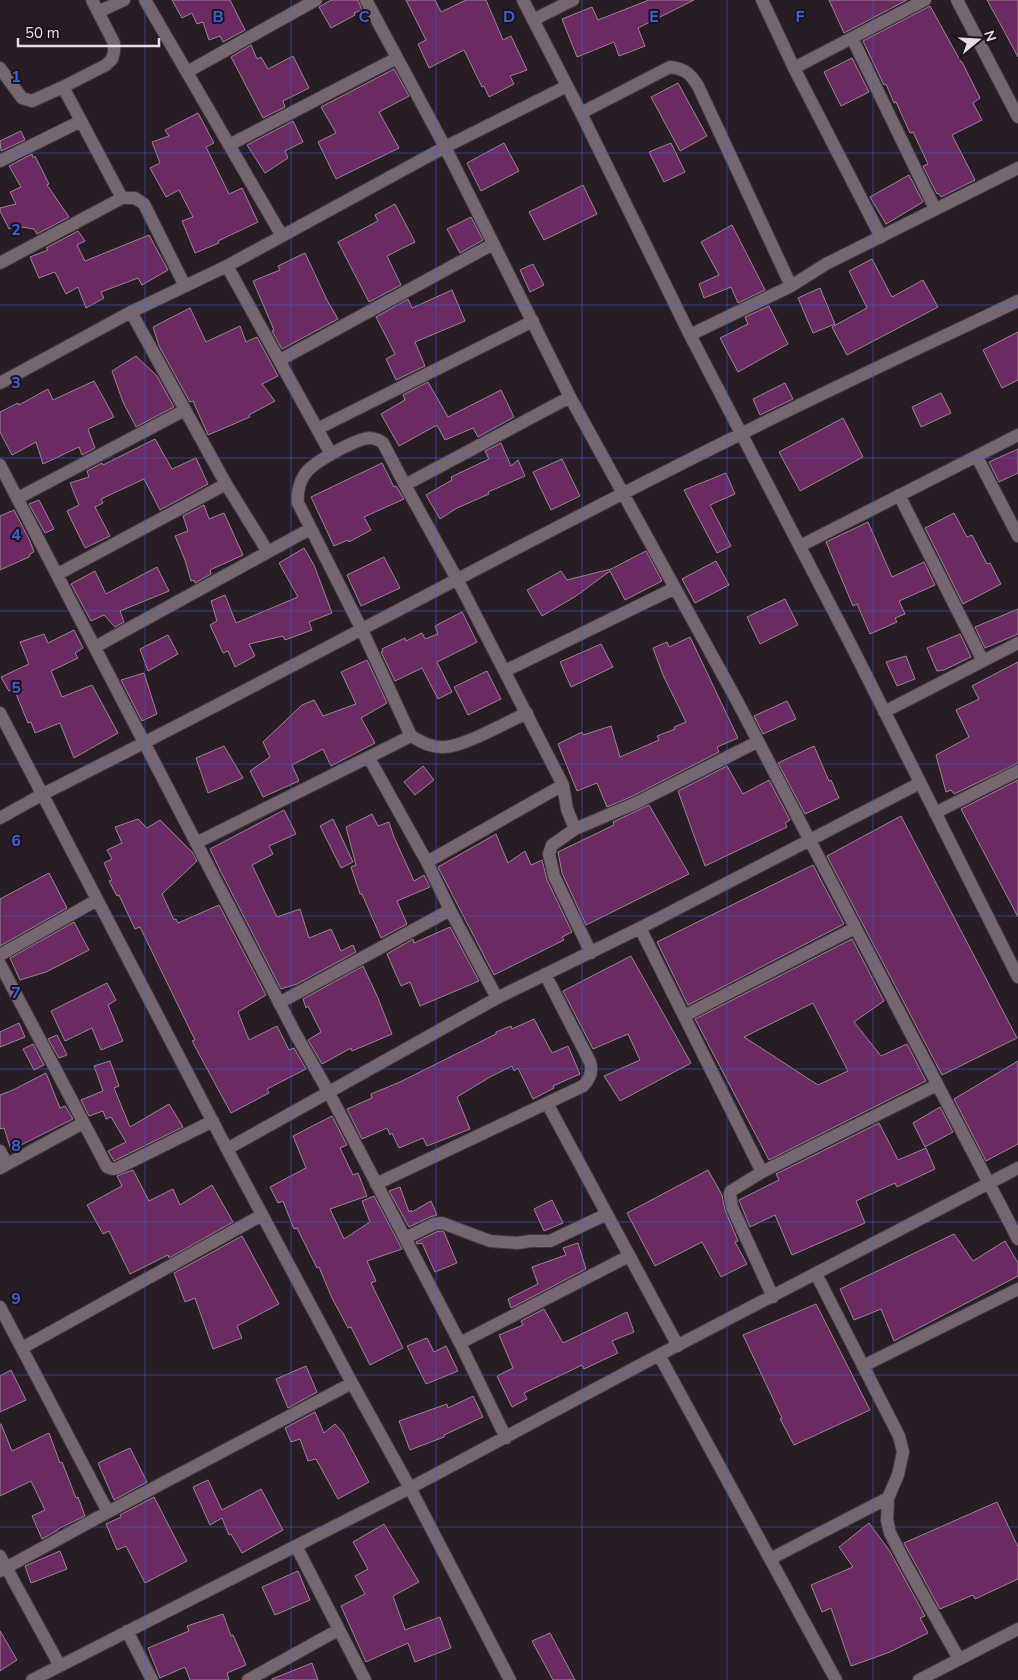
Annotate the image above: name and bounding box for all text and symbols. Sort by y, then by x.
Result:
text: B [212,6,224,28]
text: C [359,6,370,28]
text: D [503,6,515,28]
text: E [649,6,659,28]
text: F [796,6,805,28]
scale bar [18,15,159,47]
north arrow [953,15,1003,65]
text: 50 m [25,23,60,43]
text: N [979,28,1001,44]
text: 1 [11,66,21,88]
text: 2 [11,219,21,241]
text: 3 [11,372,21,394]
text: 4 [11,524,21,546]
text: 5 [11,677,21,699]
text: 6 [11,830,21,852]
text: 7 [11,982,21,1004]
text: 8 [11,1135,21,1157]
text: 9 [11,1288,21,1310]

